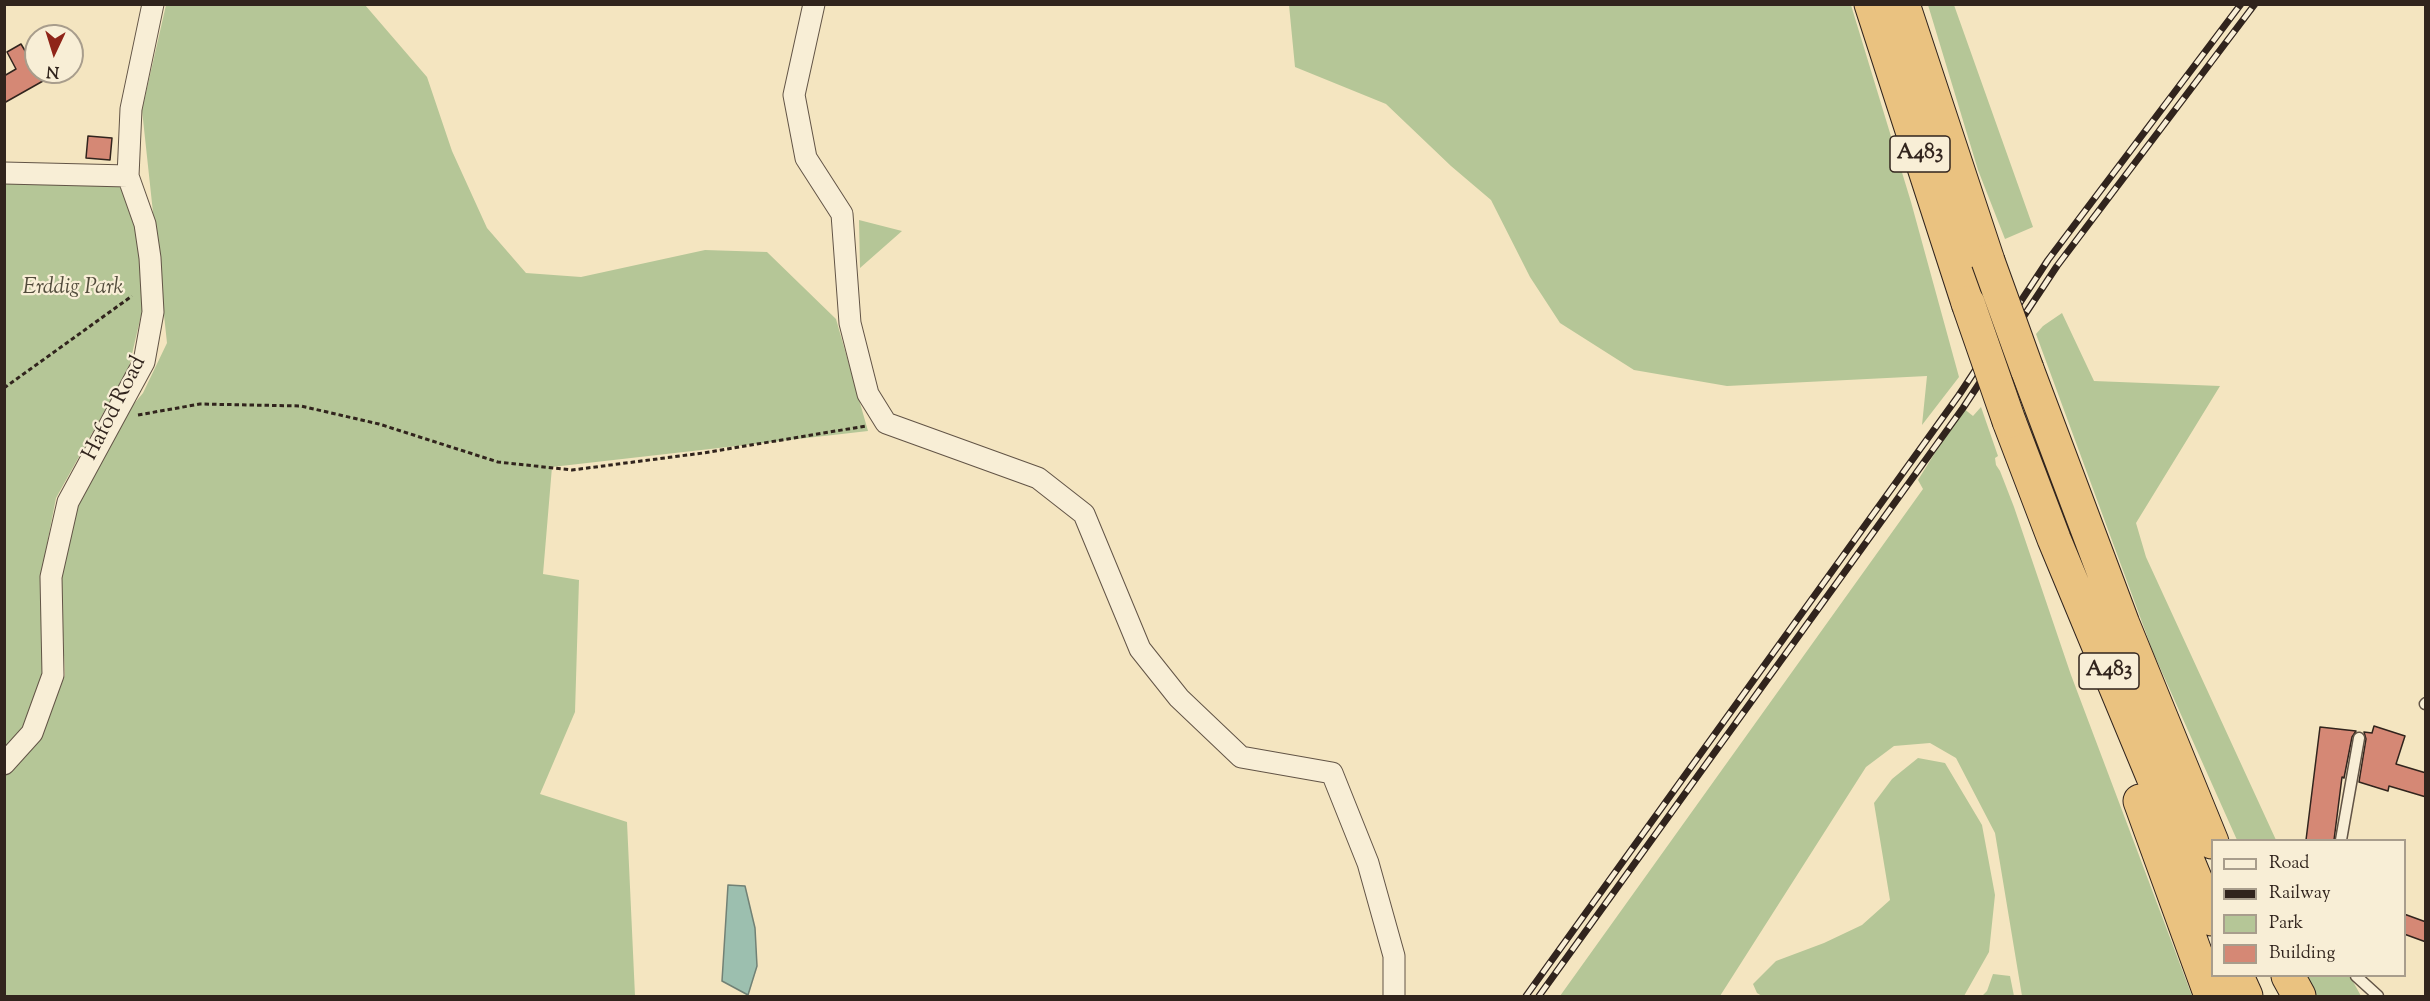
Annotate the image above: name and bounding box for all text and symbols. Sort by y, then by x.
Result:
north arrow [24,24,84,84]
text: N [46,59,60,82]
road number: A483 [1890,136,1950,172]
park label: Erddig Park [22,276,124,302]
street label: Hafod Road [79,353,153,465]
road number: A483 [2079,653,2139,689]
legend [2211,839,2406,977]
text: Road [2269,851,2309,877]
text: Railway [2269,881,2331,907]
text: Park [2269,911,2303,937]
text: Building [2269,941,2335,967]

